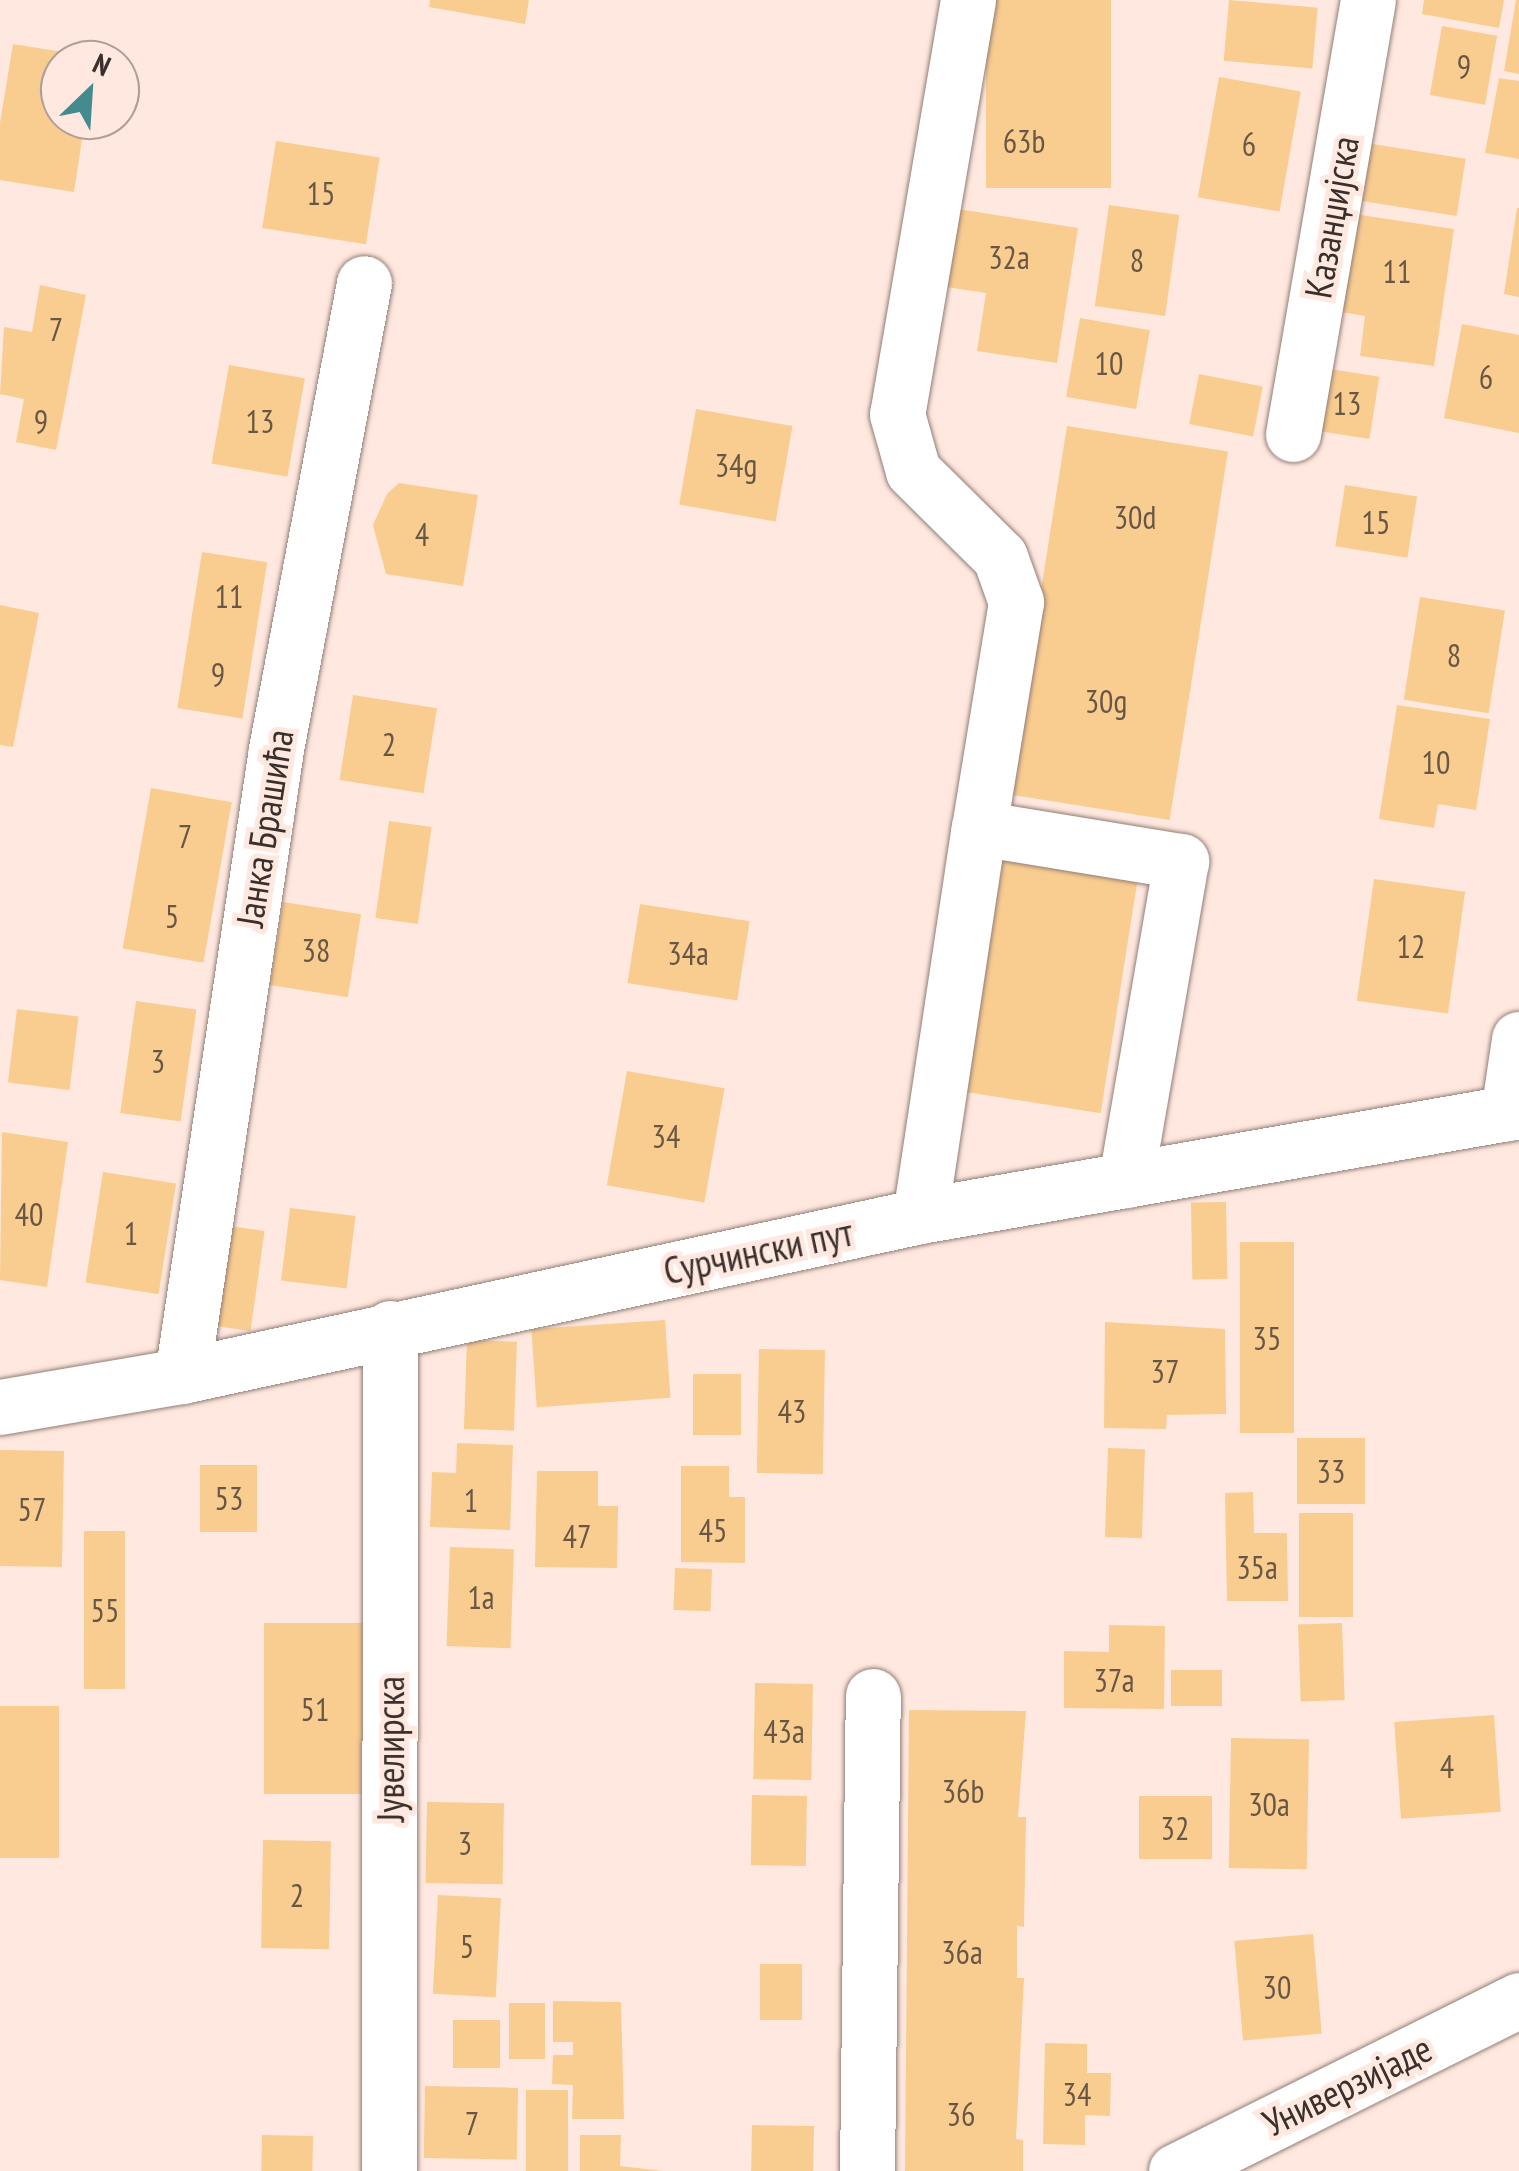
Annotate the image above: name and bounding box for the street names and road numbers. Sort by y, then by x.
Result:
street label: Казанџијска [1294,132,1368,302]
street label: Јанка Брашића [226,726,302,930]
street label: Сурчински пут [659,1209,857,1293]
street label: Јувелирска [367,1676,413,1822]
street label: Универзијаде [1255,2025,1439,2145]

